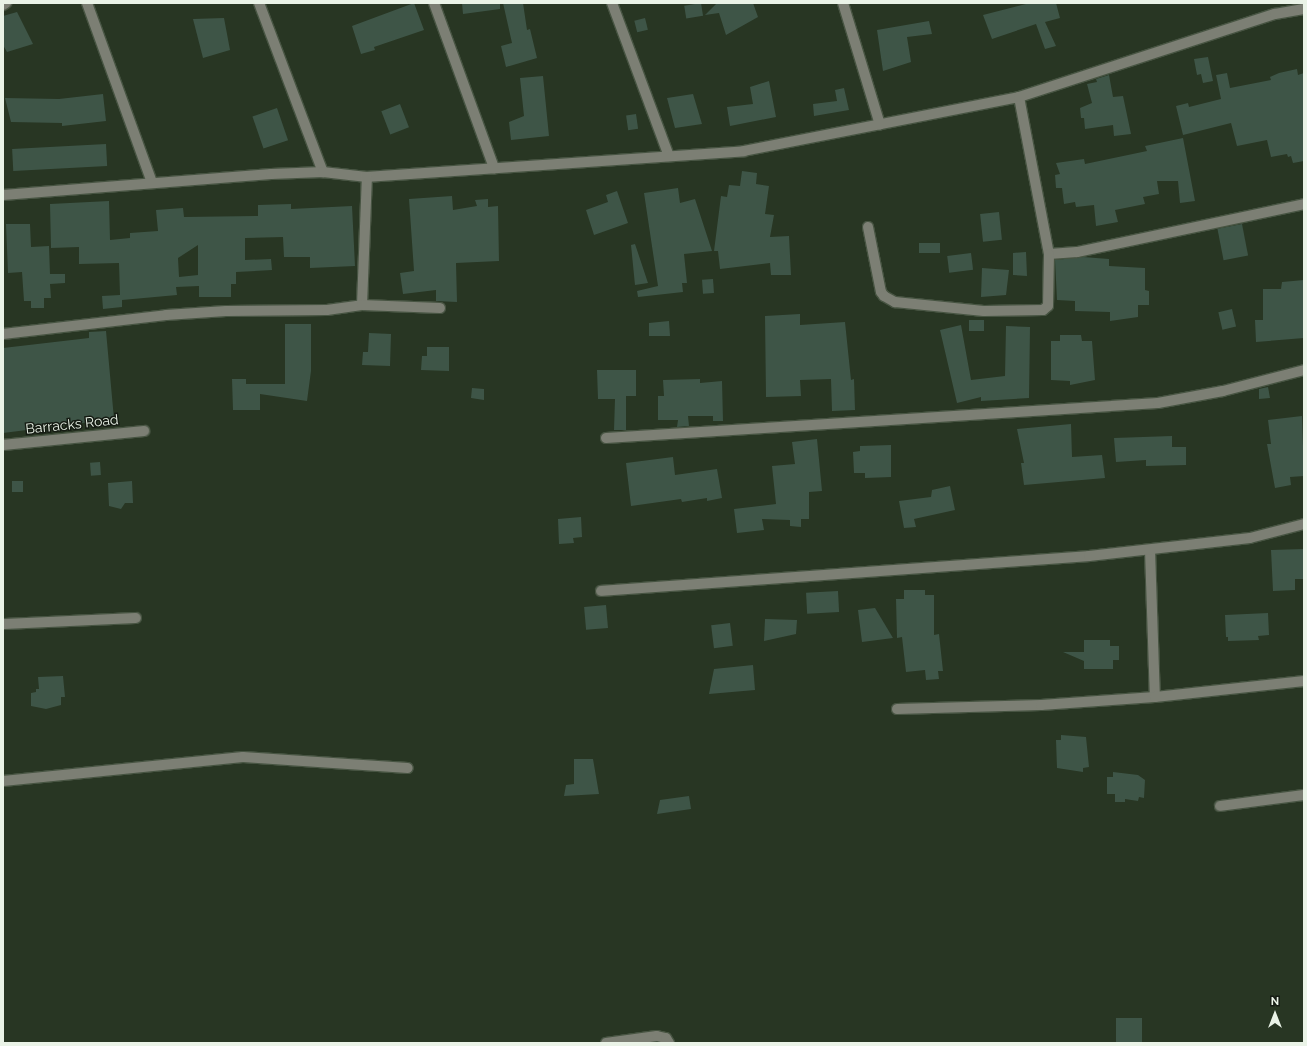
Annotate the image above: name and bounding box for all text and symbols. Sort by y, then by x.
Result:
street label: Barracks Road [25,411,119,437]
north arrow [1255,994,1295,1034]
text: N [1271,995,1279,1008]

